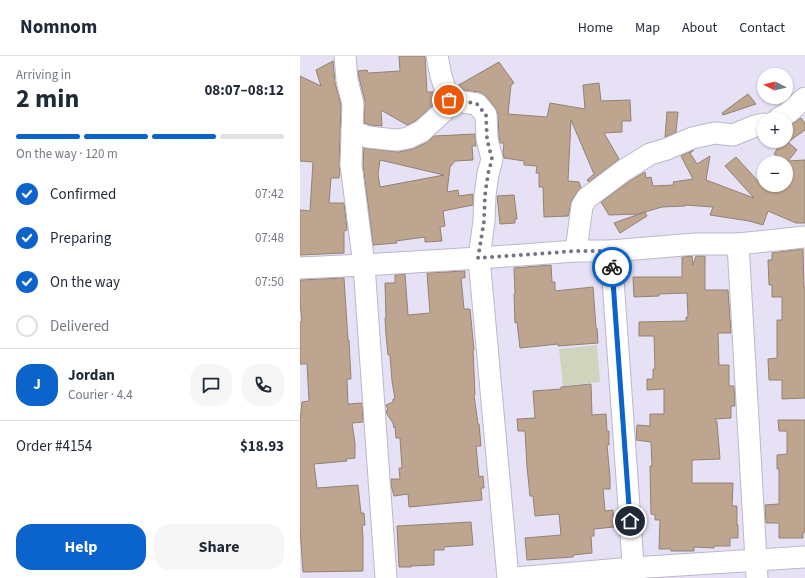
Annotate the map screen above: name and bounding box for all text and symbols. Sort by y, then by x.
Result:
text: Nomnom [20,14,97,41]
text: Home [578,18,613,38]
text: Map [635,18,660,38]
text: About [682,18,717,38]
text: Contact [739,18,785,38]
text: Arriving in [16,66,71,84]
north arrow [757,68,793,104]
map controls [757,68,793,192]
text: 2 min [16,80,79,117]
text: 08:07–08:12 [204,80,284,101]
pin [432,83,466,117]
icon: bag [438,89,460,111]
button: + [757,112,793,148]
text: On the way · 120 m [16,145,118,163]
button: − [757,156,793,192]
icon: check [16,183,38,205]
text: Confirmed [50,184,116,205]
text: 07:42 [255,185,284,203]
icon: check [16,227,38,249]
text: Preparing [50,228,111,249]
text: 07:48 [255,229,284,247]
courier [592,247,632,287]
icon: bike [601,256,623,278]
icon: check [16,271,38,293]
text: On the way [50,272,120,293]
text: 07:50 [255,273,284,291]
text: Delivered [50,316,109,337]
button: chat [190,364,232,406]
button: phone [242,364,284,406]
text: Jordan [68,365,115,386]
text: J [33,374,41,395]
text: Courier · 4.4 [68,386,133,404]
text: Order #4154 [16,436,92,457]
text: $18.93 [240,436,284,457]
pin [613,504,647,538]
icon: home [619,510,641,532]
button: Help [16,524,146,570]
button: Share [154,524,284,570]

